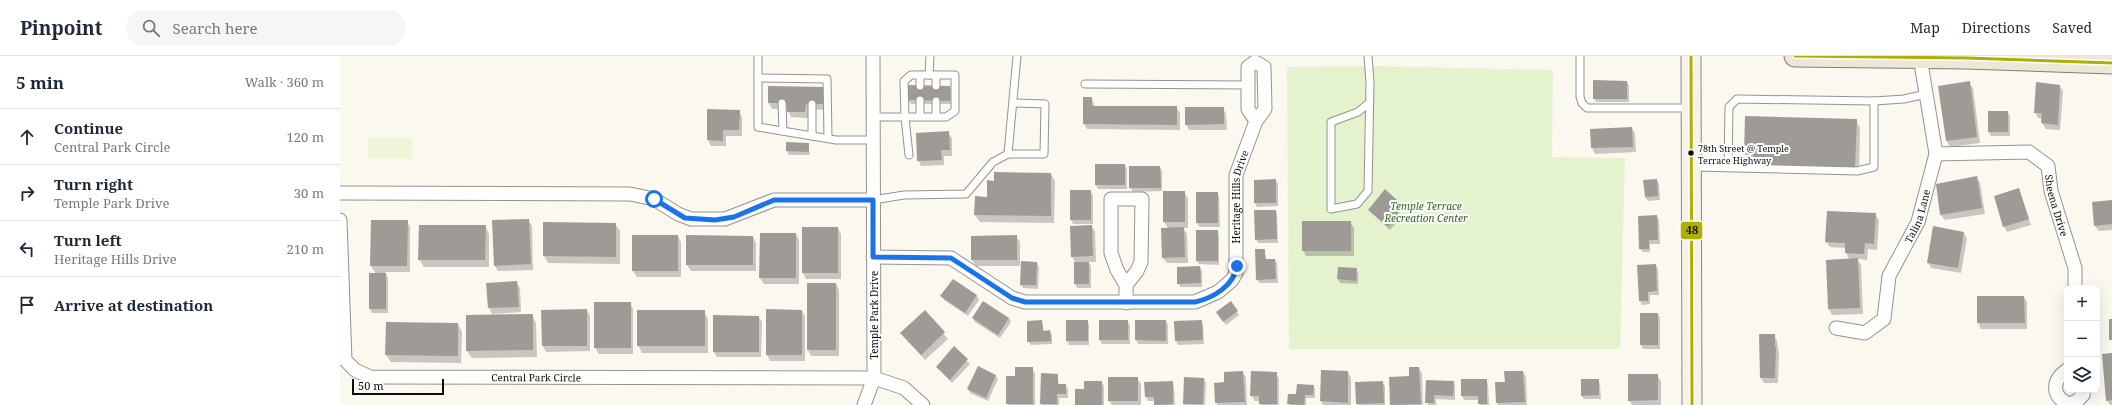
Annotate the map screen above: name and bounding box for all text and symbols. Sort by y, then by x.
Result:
search box [126,10,406,46]
text: Pinpoint [20,15,102,41]
icon: search [140,17,162,39]
text: Search here [172,18,258,38]
text: Map [1910,18,1940,37]
text: Directions [1962,18,2030,37]
text: Saved [2052,18,2092,37]
text: 5 min [16,71,64,94]
text: Walk · 360 m [245,73,324,91]
text: Continue [54,118,123,138]
icon: ahead [16,126,38,148]
text: 120 m [287,128,324,146]
text: Central Park Circle [54,138,170,156]
place label: 78th Street @ Temple Terrace Highway [1698,142,1789,167]
street label: Heritage Hills Drive [1229,148,1252,243]
marker: 78th Street @ Temple Terrace Highway [1686,148,1696,158]
text: Turn right [54,174,133,194]
street label: Sheena Drive [2042,174,2072,238]
icon: right [16,182,38,204]
text: 30 m [294,184,324,202]
street label: Talina Lane [1901,188,1933,245]
route start [645,190,663,208]
text: Temple Park Drive [54,194,169,212]
park label: Temple Terrace Recreation Center [1383,199,1468,225]
line badge: 48 [1680,221,1703,240]
text: 48 [1686,222,1698,237]
text: Turn left [54,230,122,250]
icon: left [16,238,38,260]
text: 210 m [287,240,324,258]
text: Heritage Hills Drive [54,250,177,268]
route end [1228,257,1246,275]
street label: Temple Park Drive [867,271,881,359]
map controls [2064,285,2100,393]
button: + [2064,285,2100,321]
icon: arrive [16,294,38,316]
text: Arrive at destination [54,295,213,315]
button: − [2064,321,2100,357]
button: layers [2064,357,2100,393]
street label: Central Park Circle [491,370,581,384]
scale bar [352,377,444,396]
text: 50 m [358,378,384,393]

